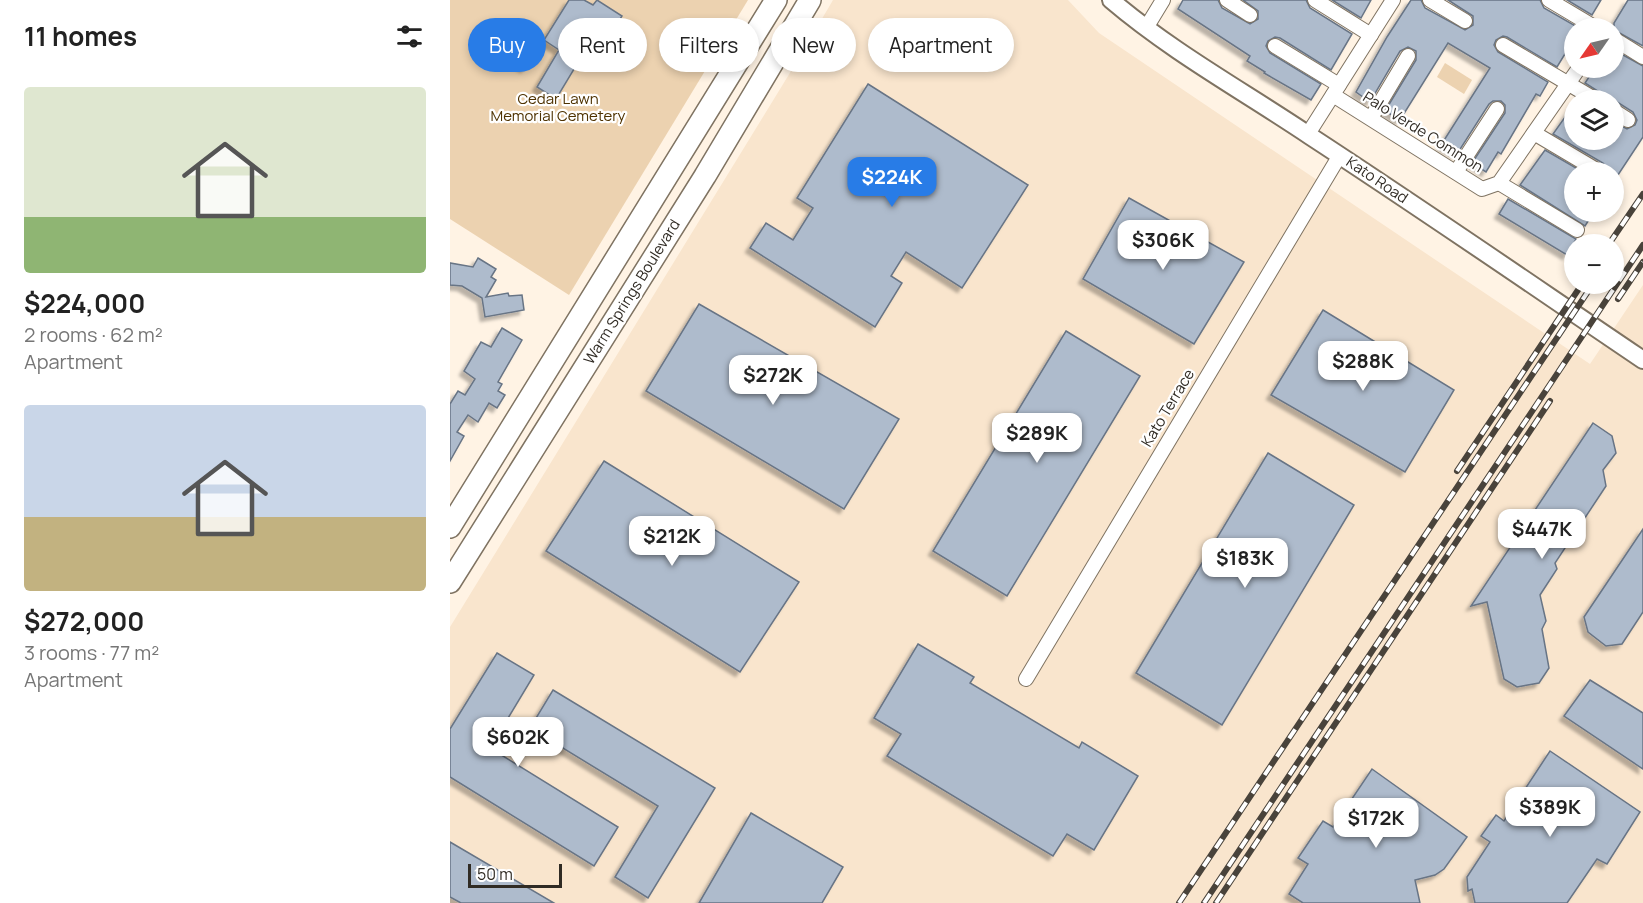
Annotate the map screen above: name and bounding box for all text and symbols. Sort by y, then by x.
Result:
text: 11 homes [24,18,137,54]
chip: Buy [468,18,546,72]
chip: Rent [558,18,647,72]
chip: Filters [659,18,759,72]
chip: New [771,18,856,72]
chip: Apartment [868,18,1014,72]
north arrow [1564,18,1624,78]
map controls [1564,18,1624,294]
icon: filters [393,20,426,53]
street label: Palo Verde Common [1359,86,1487,177]
park label: Cedar Lawn Memorial Cemetery [491,88,626,126]
button: layers [1564,90,1624,150]
icon: home [171,126,279,234]
street label: Kato Road [1342,151,1412,208]
pin: $224K [850,157,934,208]
button: + [1564,162,1624,222]
text: $224K [861,163,923,190]
street label: Warm Springs Boulevard [578,215,685,368]
pin: $306K [1121,220,1205,271]
text: $306K [1132,226,1194,253]
button: − [1564,234,1624,294]
text: $224,000 [24,285,145,321]
text: 2 rooms · 62 m² [24,321,163,348]
pin: $288K [1321,341,1405,392]
text: $288K [1332,347,1394,374]
text: Apartment [24,348,123,375]
pin: $272K [731,355,815,406]
text: $272K [743,361,803,388]
street label: Kato Terrace [1136,365,1199,450]
pin: $289K [995,413,1079,464]
text: $289K [1006,419,1068,446]
icon: home [171,444,279,552]
pin: $447K [1500,509,1584,560]
text: $447K [1512,515,1572,542]
pin: $212K [630,516,714,567]
text: $212K [643,522,701,549]
pin: $183K [1203,538,1287,589]
text: $183K [1216,544,1274,571]
text: $272,000 [24,603,144,639]
text: 3 rooms · 77 m² [24,639,159,666]
text: Apartment [24,666,123,693]
pin: $602K [476,717,560,768]
text: $602K [487,723,550,750]
pin: $389K [1508,787,1592,838]
text: $389K [1519,793,1581,820]
pin: $172K [1334,798,1418,849]
text: $172K [1348,804,1404,831]
scale bar [468,861,562,888]
text: 50 m [477,863,513,885]

